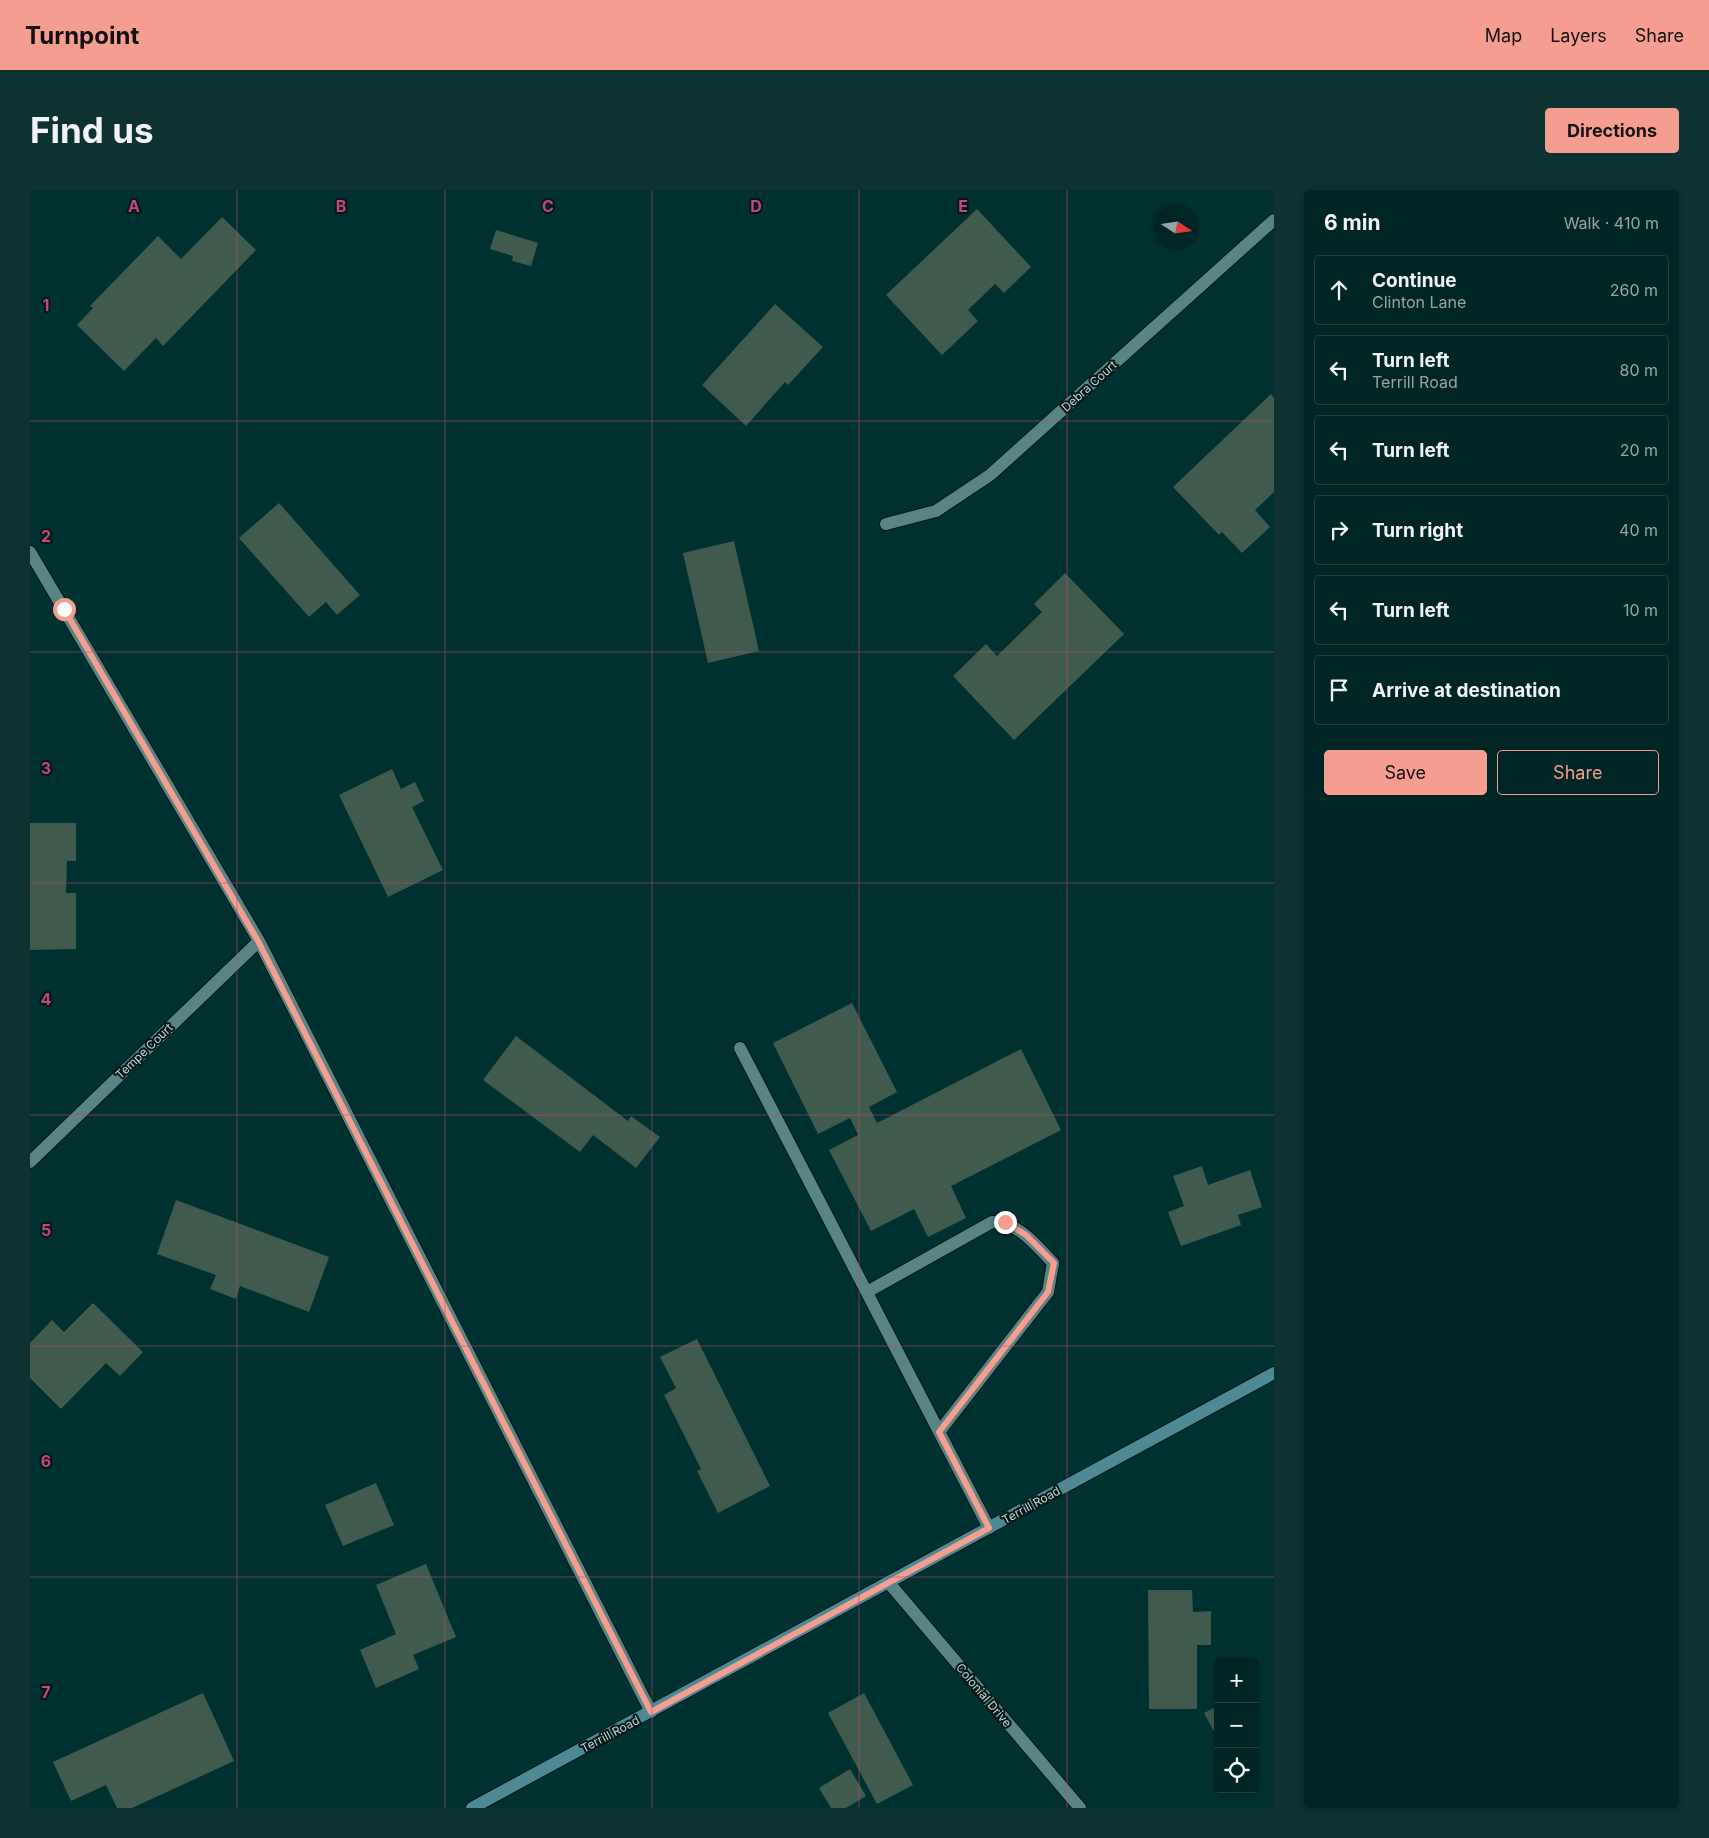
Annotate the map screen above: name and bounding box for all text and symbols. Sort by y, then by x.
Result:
text: Turnpoint [25,21,139,50]
text: Map [1485,25,1522,46]
text: Layers [1550,25,1607,46]
text: Share [1635,25,1684,46]
button: Directions [1545,108,1679,153]
text: Find us [30,109,154,151]
text: A [128,196,140,216]
text: B [336,196,346,216]
text: C [542,196,554,216]
text: D [750,196,762,216]
text: E [958,196,968,216]
north arrow [1154,205,1199,250]
text: 6 min [1324,210,1381,235]
text: Walk · 410 m [1564,213,1659,233]
text: Continue [1372,269,1457,292]
icon: ahead [1325,276,1353,304]
text: 260 m [1610,280,1658,300]
text: Clinton Lane [1372,292,1466,312]
text: 1 [43,295,49,315]
text: Turn left [1372,349,1450,372]
icon: left [1325,356,1353,384]
street label: Debra Court [1058,357,1120,415]
text: 80 m [1619,360,1658,380]
text: Terrill Road [1372,372,1458,392]
icon: left [1325,436,1353,464]
text: Turn left [1372,439,1450,462]
text: 20 m [1620,440,1658,460]
icon: right [1325,516,1353,544]
text: Turn right [1372,519,1463,542]
text: 40 m [1619,520,1658,540]
text: 2 [41,526,51,546]
icon: left [1325,596,1353,624]
route start [53,598,76,621]
text: Turn left [1372,599,1450,622]
text: 10 m [1623,600,1658,620]
icon: arrive [1325,676,1353,704]
text: Arrive at destination [1372,679,1561,702]
button: Save [1324,750,1487,795]
button: Share [1497,750,1659,795]
text: 3 [41,758,51,778]
text: 4 [41,989,52,1009]
street label: Tempe Court [112,1020,176,1082]
route end [994,1211,1017,1234]
text: 5 [41,1220,51,1240]
text: 6 [41,1451,51,1471]
street label: Terrill Road [999,1483,1063,1527]
map controls [1214,1658,1259,1793]
button: + [1214,1658,1259,1703]
street label: Colonial Drive [953,1660,1015,1730]
text: 7 [41,1682,51,1702]
button: − [1214,1703,1259,1748]
street label: Terrill Road [578,1712,642,1756]
button: locate [1214,1748,1259,1793]

